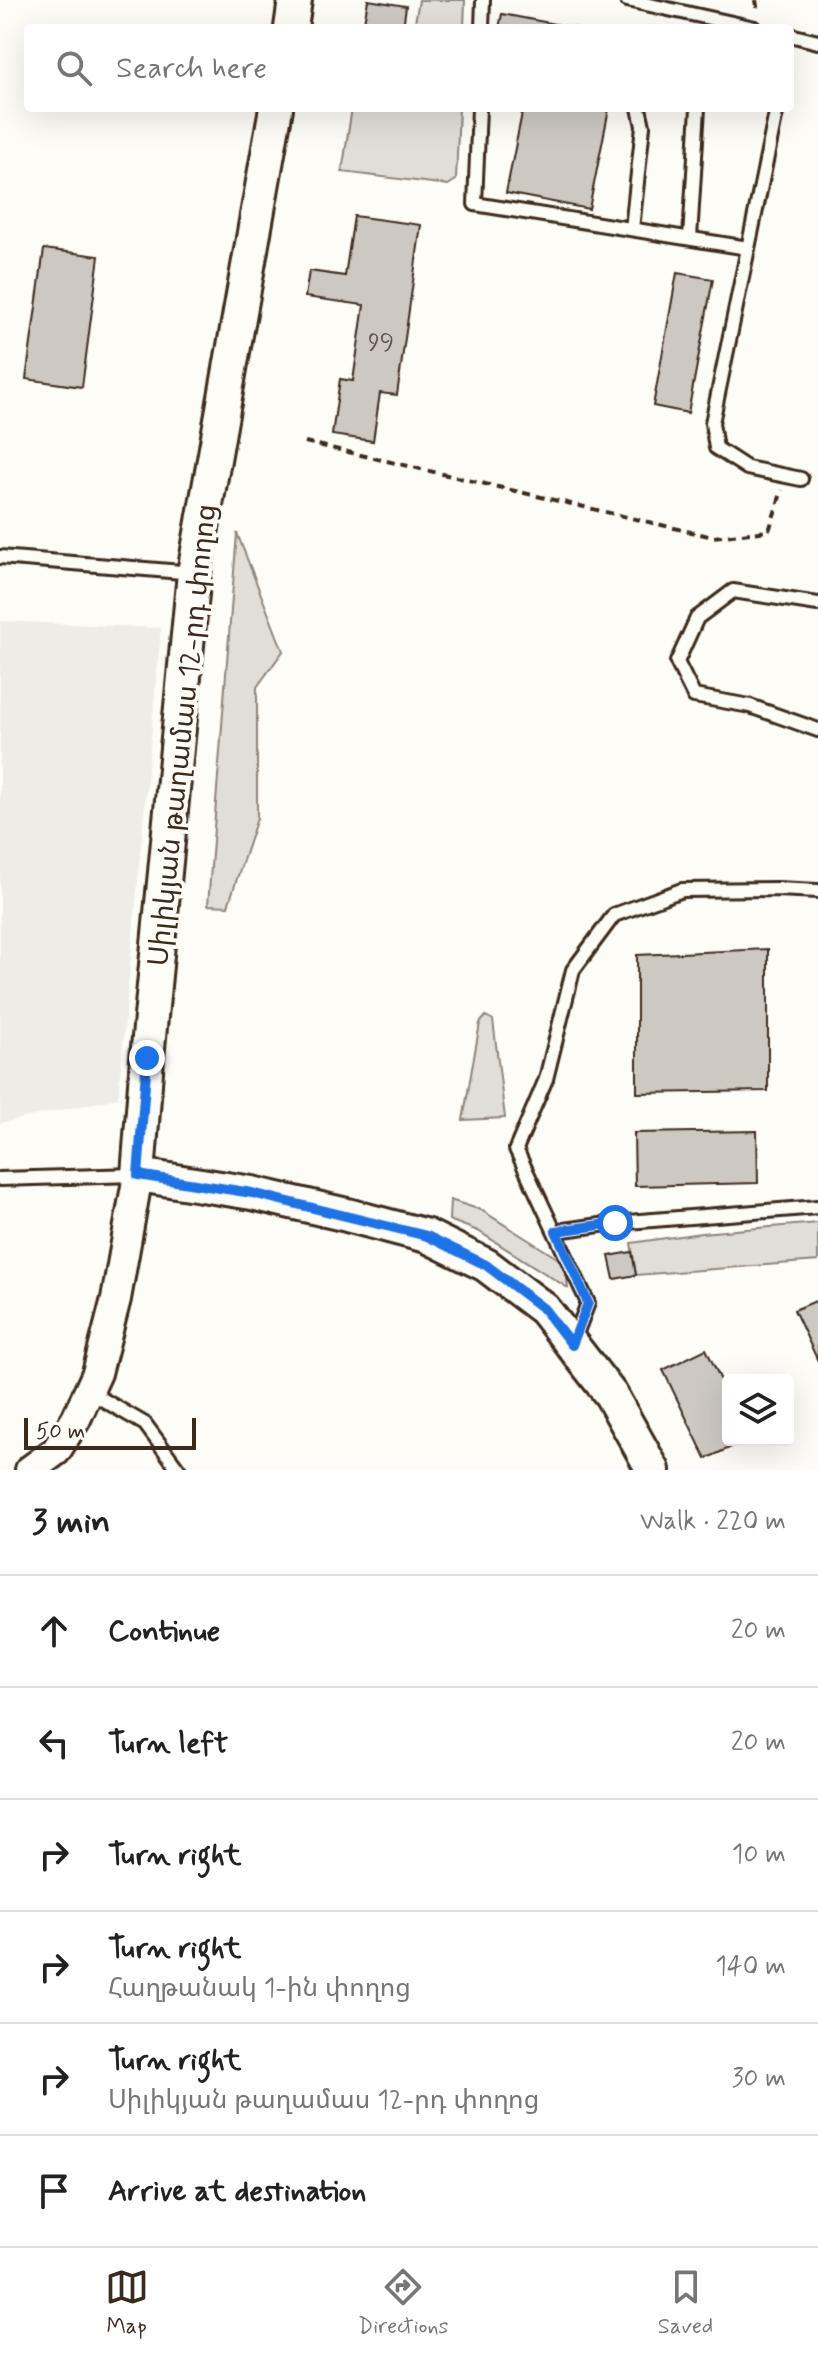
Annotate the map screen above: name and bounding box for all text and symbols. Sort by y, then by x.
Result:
search box [24,24,794,112]
icon: search [52,46,96,90]
text: Search here [116,49,267,88]
house number: 99 [368,328,394,359]
street label: Սիլիկյան թաղամաս 12-րդ փողոց [141,502,226,968]
route end [129,1040,165,1076]
route start [597,1205,633,1241]
map controls [722,1374,794,1446]
button: layers [722,1374,794,1446]
scale bar [24,1414,196,1450]
text: 50 m [36,1418,85,1446]
text: 3 min [32,1500,110,1545]
text: Walk · 220 m [640,1505,786,1539]
icon: ahead [32,1609,76,1653]
text: Continue [108,1612,220,1651]
text: 20 m [731,1614,786,1648]
icon: left [32,1721,76,1765]
text: Turn left [108,1724,228,1763]
text: 20 m [731,1726,786,1760]
icon: right [32,1833,76,1877]
text: Turn right [108,1836,241,1875]
text: 10 m [732,1838,786,1872]
text: Turn right [108,1929,241,1968]
icon: right [32,1945,76,1989]
text: 140 m [715,1950,786,1984]
text: Հաղթանակ 1-ին փողոց [108,1972,411,2006]
text: Turn right [108,2041,241,2080]
icon: right [32,2057,76,2101]
text: 30 m [732,2062,786,2096]
text: Սիլիկյան թաղամաս 12-րդ փողոց [108,2084,539,2118]
icon: arrive [32,2169,76,2213]
text: Arrive at destination [108,2172,366,2211]
tab: Map [105,2265,149,2341]
tab: Directions [358,2265,448,2341]
tab: Saved [658,2265,713,2341]

